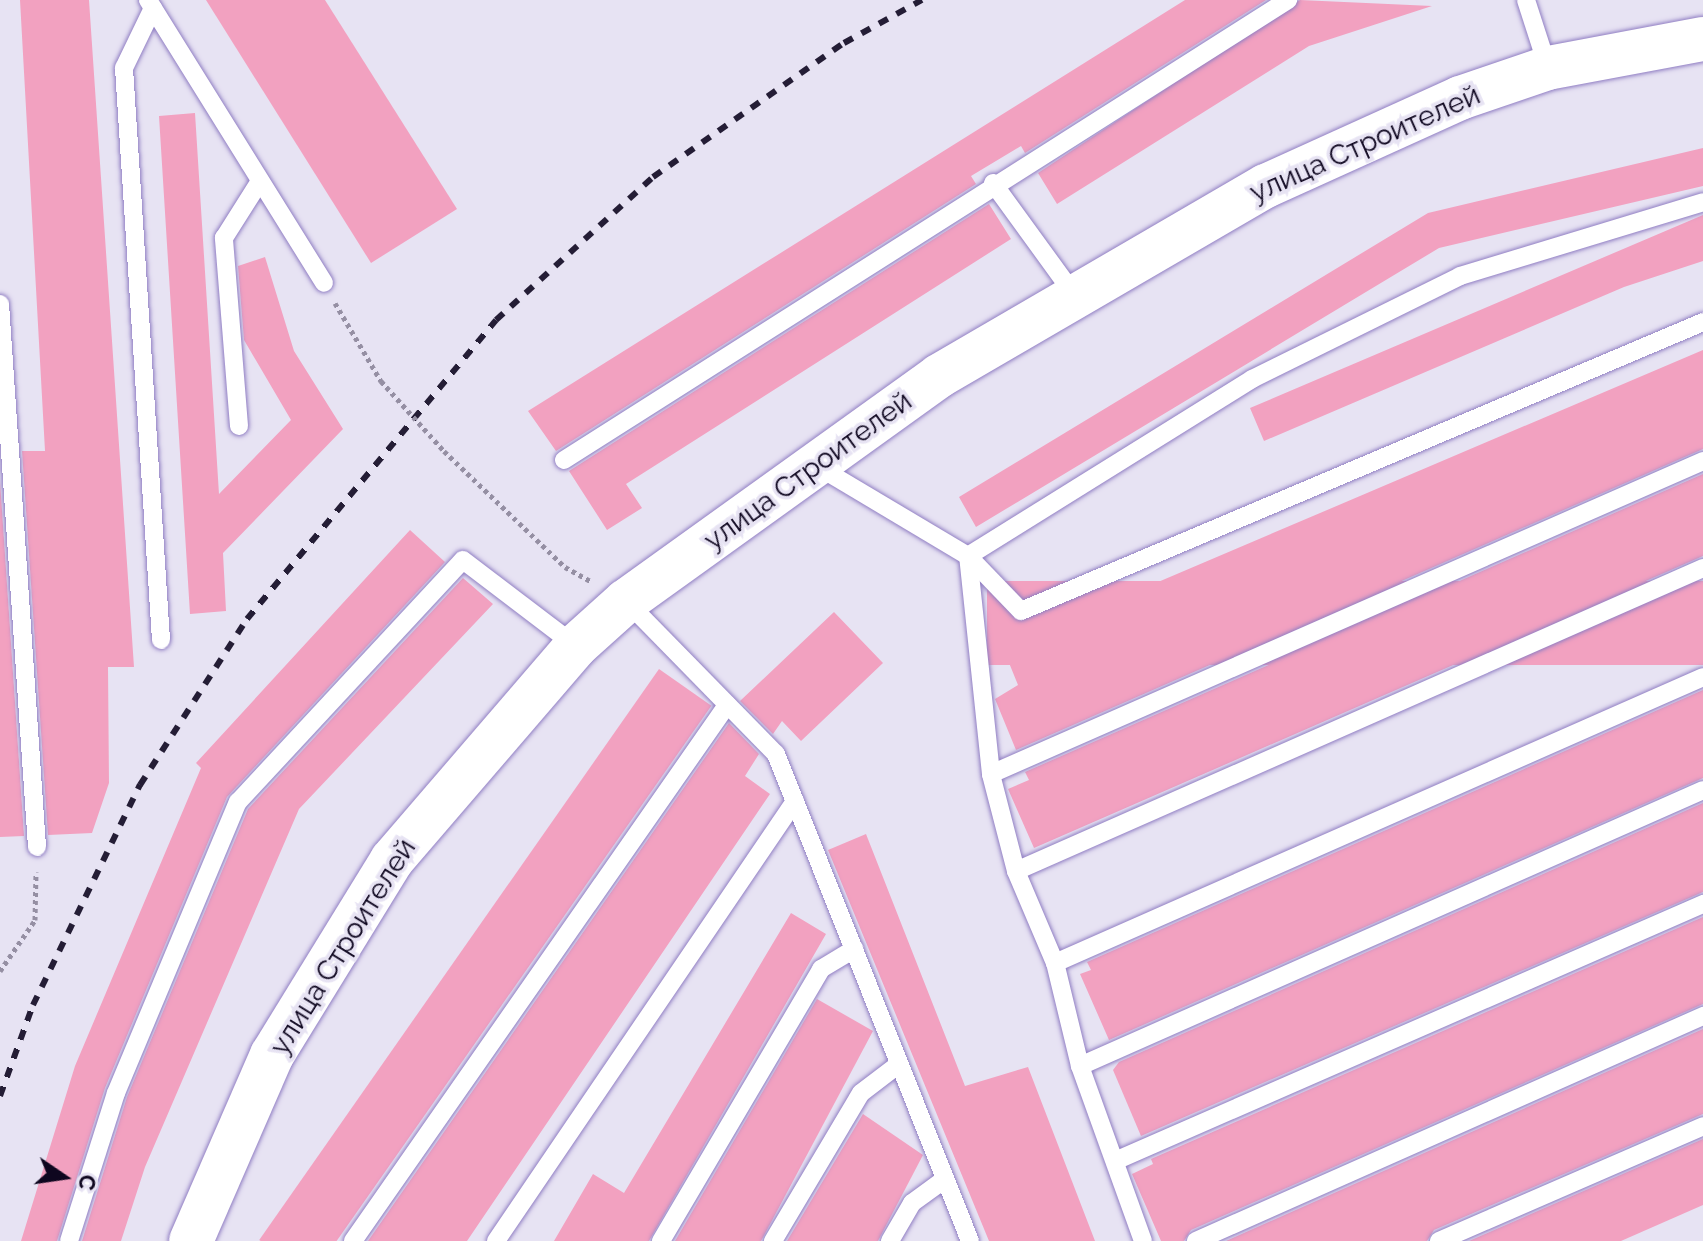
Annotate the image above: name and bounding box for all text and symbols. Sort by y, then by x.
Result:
street label: улица Строителей [1245,78,1485,210]
street label: улица Строителей [698,384,918,558]
street label: улица Строителей [263,833,423,1061]
north arrow [24,1137,104,1217]
text: С [73,1172,102,1193]

